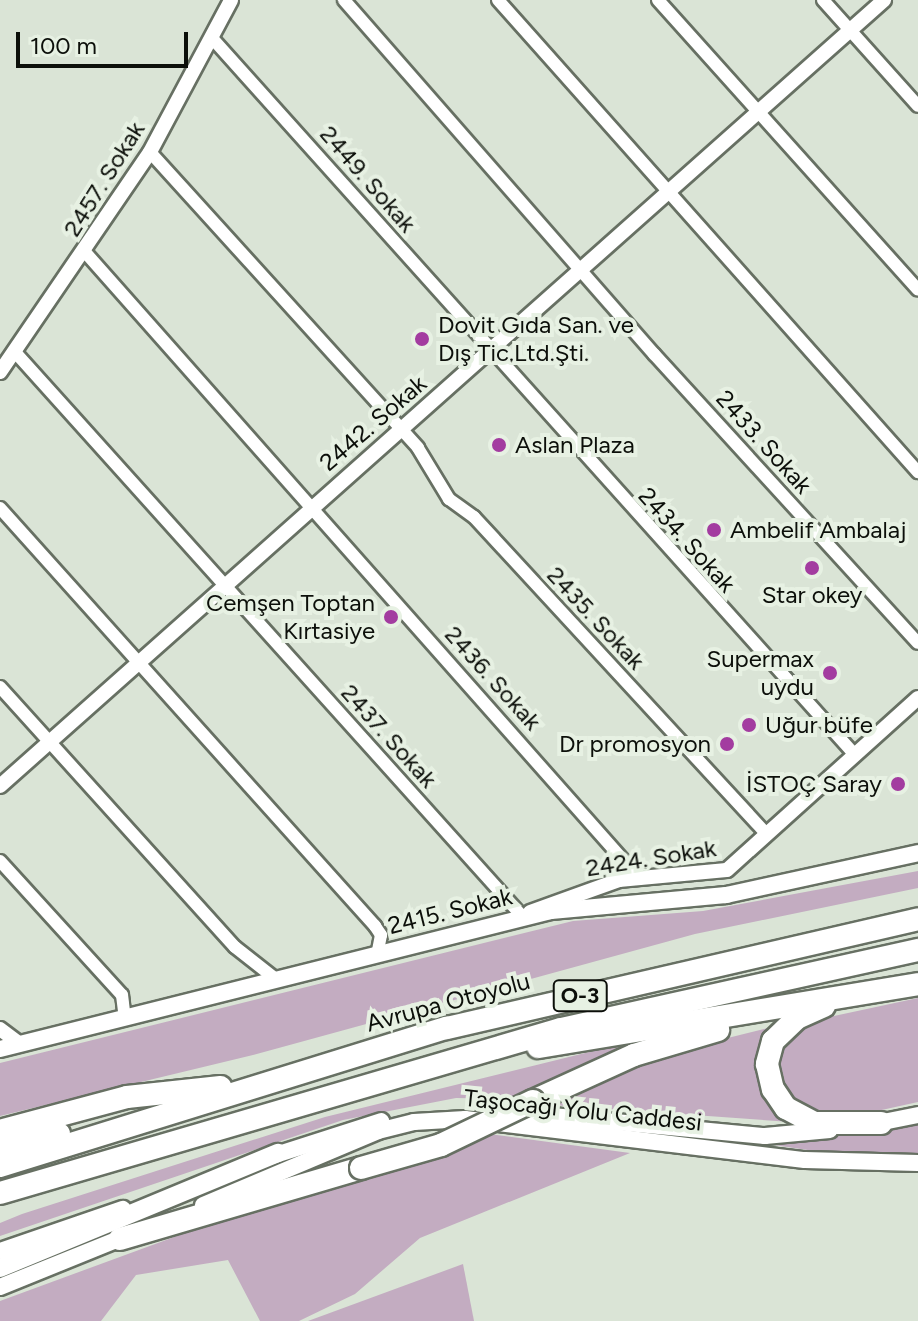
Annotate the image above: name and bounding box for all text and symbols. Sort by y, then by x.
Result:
scale bar [20,16,192,66]
text: 100 m [30,31,97,60]
street label: 2457. Sokak [57,116,151,242]
street label: 2449. Sokak [314,120,422,238]
place label: Dovit Gıda San. ve Dış Tic.Ltd.Şti. [438,311,634,367]
marker: Dovit Gıda San. ve Dış Tic.Ltd.Şti. [413,330,431,348]
street label: 2442. Sokak [314,369,432,477]
street label: 2433. Sokak [710,384,818,500]
place label: Aslan Plaza [515,431,635,459]
marker: Aslan Plaza [490,436,508,454]
street label: 2434. Sokak [632,482,742,598]
place label: Ambelif Ambalaj [730,516,906,544]
marker: Ambelif Ambalaj [705,521,723,539]
marker: Star okey [803,559,821,577]
street label: 2435. Sokak [541,561,651,675]
place label: Star okey [762,581,862,609]
place label: Cemşen Toptan Kırtasiye [206,589,375,645]
marker: Cemşen Toptan Kırtasiye [382,608,400,626]
street label: 2436. Sokak [439,620,547,736]
place label: Supermax uydu [706,645,814,701]
marker: Supermax uydu [821,664,839,682]
street label: 2437. Sokak [335,678,443,794]
place label: Uğur büfe [765,711,873,739]
marker: Uğur büfe [740,716,758,734]
place label: Dr promosyon [559,730,711,758]
marker: Dr promosyon [718,735,736,753]
place label: İSTOÇ Saray [746,770,882,798]
marker: İSTOÇ Saray [889,775,907,793]
street label: 2424. Sokak [584,833,718,883]
street label: 2415. Sokak [385,882,515,940]
street label: Avrupa Otoyolu [363,966,533,1038]
road number: O-3 [552,978,608,1014]
street label: Taşocağı Yolu Caddesi [463,1083,703,1137]

